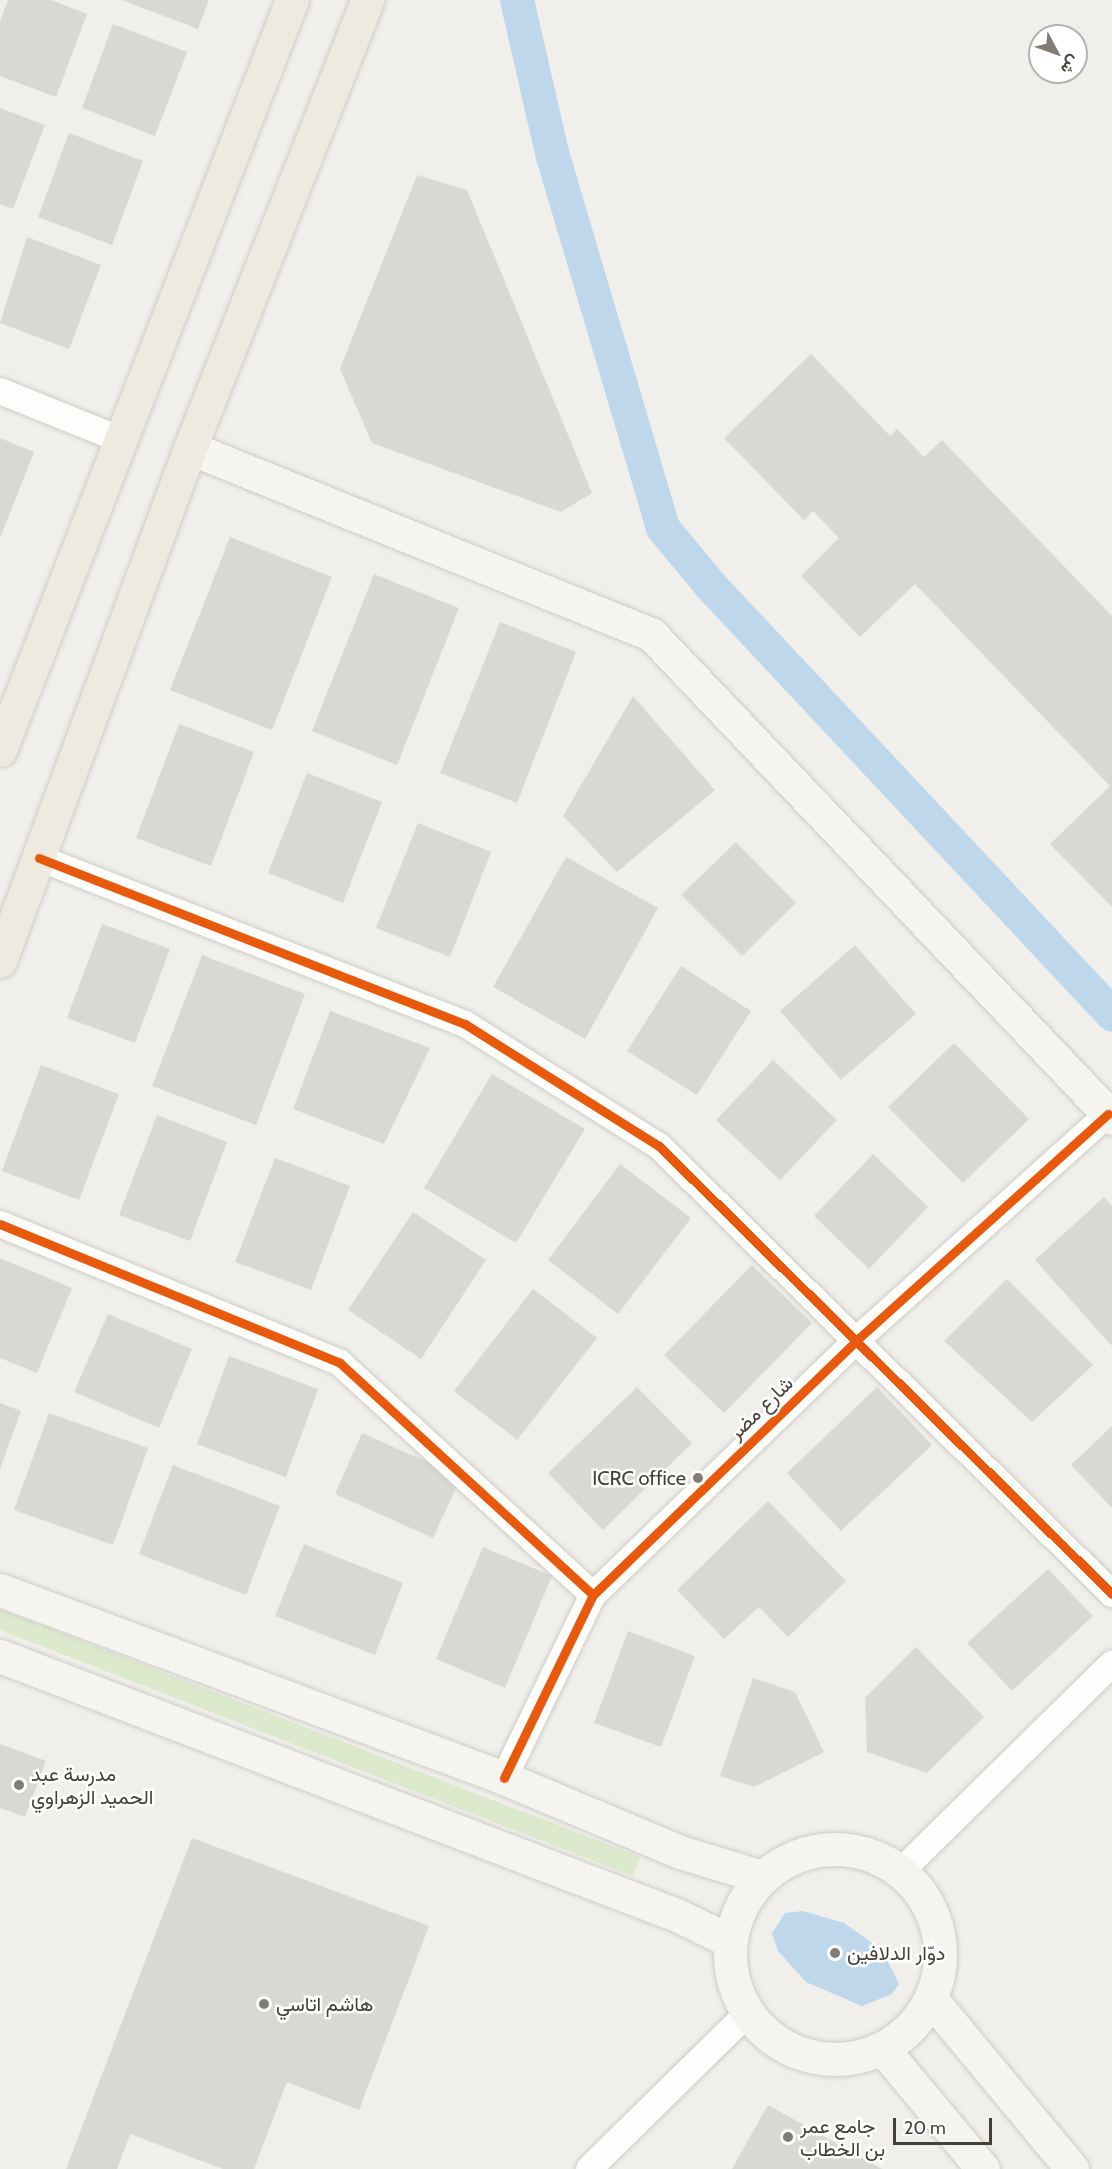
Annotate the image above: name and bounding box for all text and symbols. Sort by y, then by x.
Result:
north arrow [1028,24,1088,84]
text: ش [1057,51,1084,78]
street label: شارع مضر [724,1371,798,1445]
place label: ICRC office [592,1466,686,1490]
marker: ICRC office [691,1471,705,1485]
place label: مدرسة عبد الحميد الزهراوي [31,1762,153,1809]
marker: مدرسة عبد الحميد الزهراوي [12,1778,26,1792]
place label: دوّار الدلافين [847,1941,945,1965]
marker: دوّار الدلافين [828,1946,842,1960]
place label: هاشم اتاسي [276,1992,373,2016]
marker: هاشم اتاسي [257,1997,271,2011]
scale bar [896,2106,995,2144]
place label: جامع عمر بن الخطاب [800,2114,885,2161]
text: 20 m [904,2117,946,2139]
marker: جامع عمر بن الخطاب [781,2130,795,2144]

